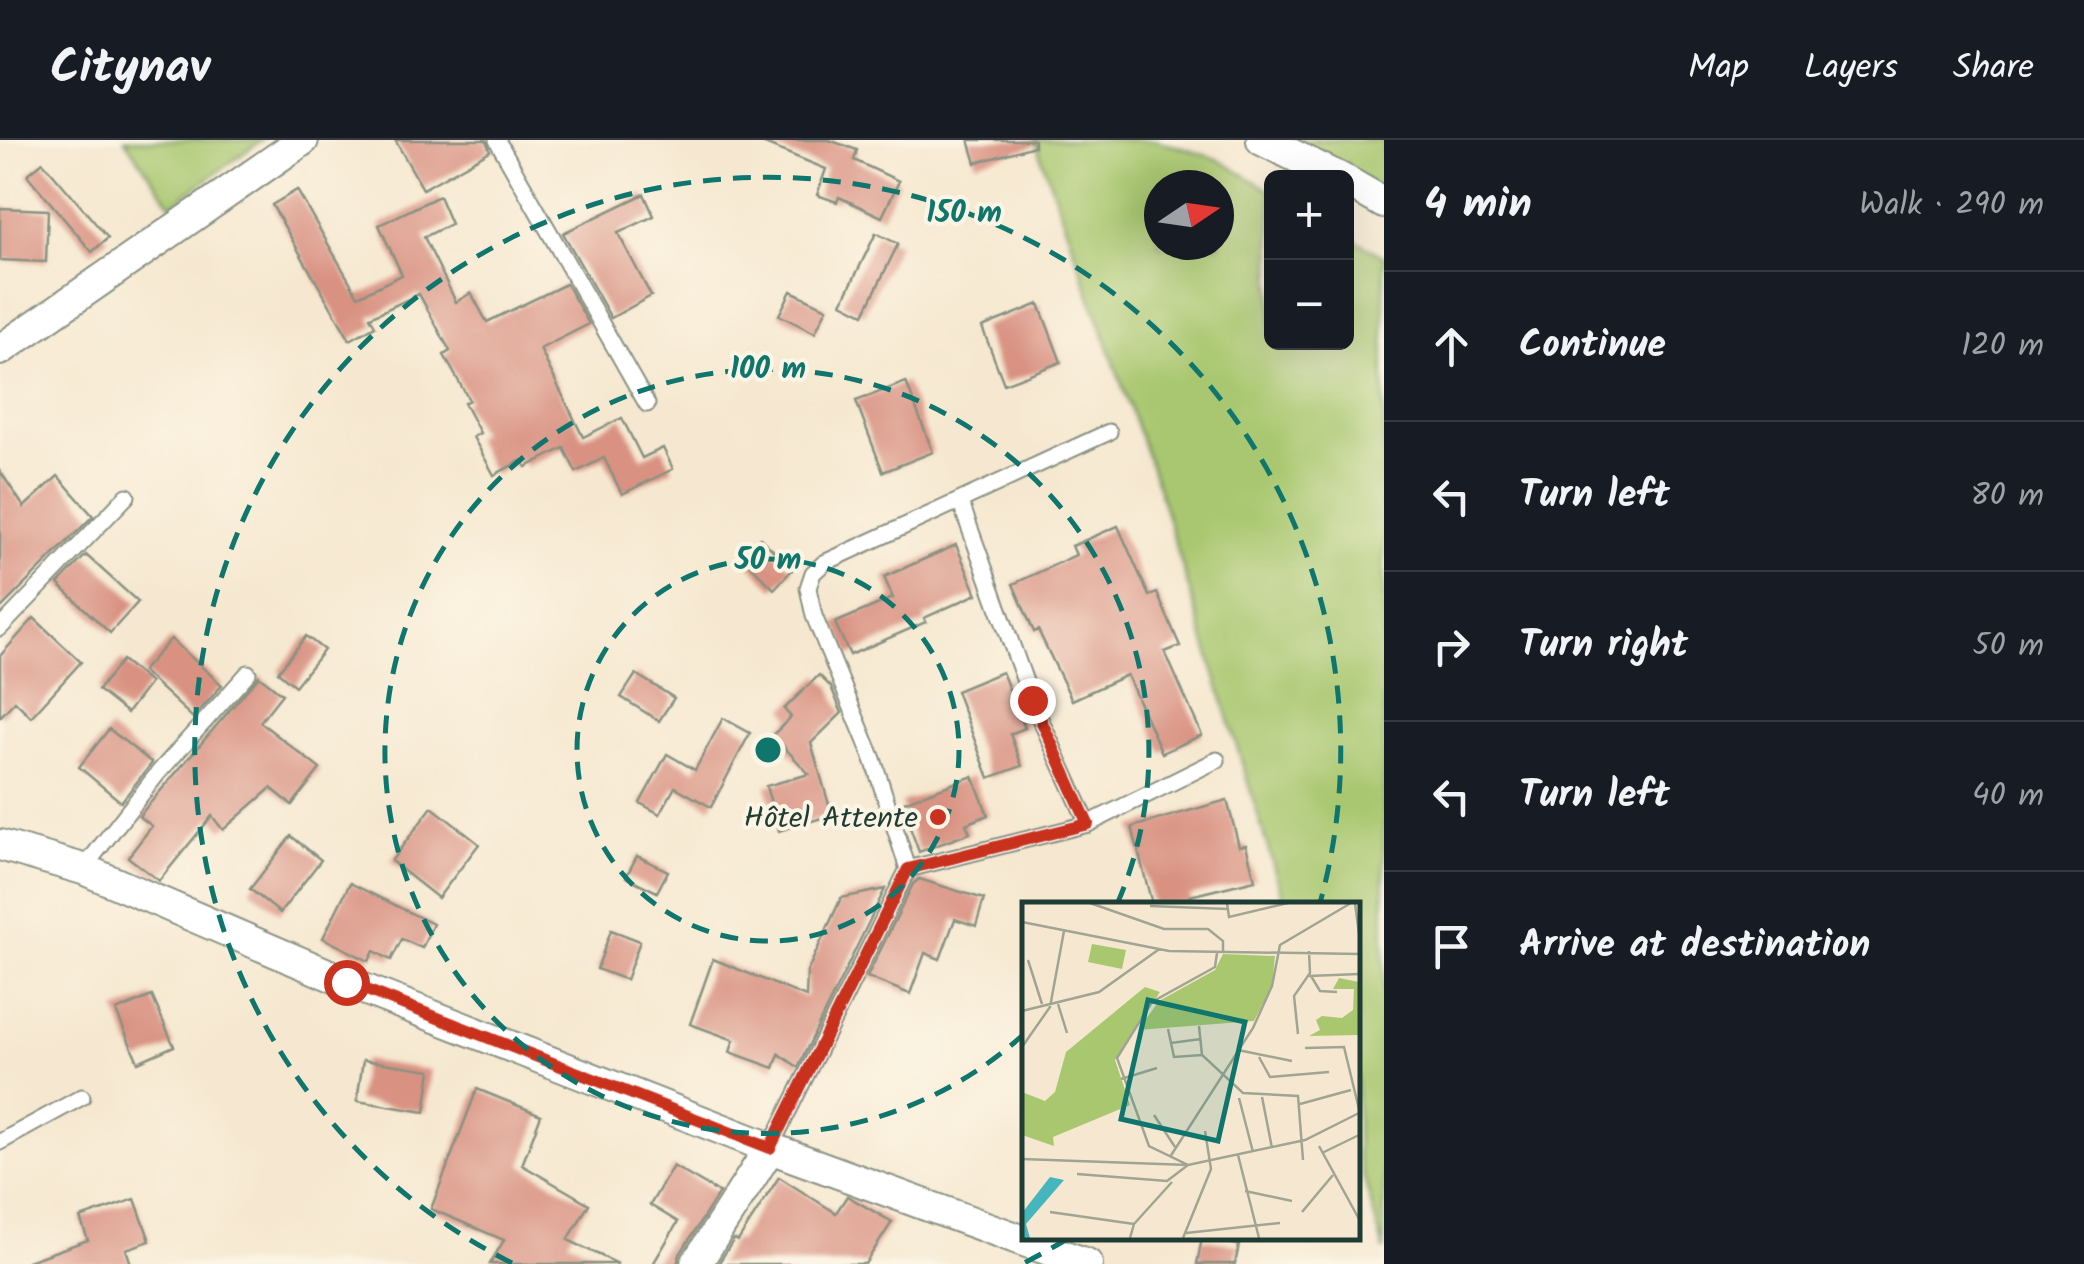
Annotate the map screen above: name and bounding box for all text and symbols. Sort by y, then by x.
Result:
text: Citynav [50,31,210,107]
text: Map [1688,41,1749,97]
text: Layers [1804,41,1898,97]
text: Share [1953,41,2034,97]
north arrow [1144,170,1234,260]
map controls [1264,170,1354,350]
button: + [1264,170,1354,260]
text: 4 min [1424,172,1532,239]
text: Walk · 290 m [1859,180,2044,231]
text: 150 m [926,190,1002,238]
button: − [1264,260,1354,350]
text: Continue [1519,316,1666,376]
icon: ahead [1424,319,1479,374]
text: 120 m [1961,321,2044,372]
text: 100 m [730,346,806,394]
text: Turn left [1519,466,1670,526]
icon: left [1424,469,1479,524]
text: 80 m [1970,471,2044,522]
text: 50 m [734,537,801,585]
text: Turn right [1519,616,1688,676]
icon: right [1424,619,1479,674]
text: 50 m [1973,621,2044,672]
route end [1010,678,1056,724]
centre of rings [750,732,786,768]
text: Turn left [1519,766,1670,826]
icon: left [1424,769,1479,824]
text: 40 m [1972,771,2044,822]
place label: Hôtel Attente [744,795,918,843]
marker: Hôtel Attente [927,806,949,828]
inset map [1022,902,1359,1239]
text: Arrive at destination [1519,916,1870,976]
icon: arrive [1424,919,1479,974]
route start [324,960,370,1006]

